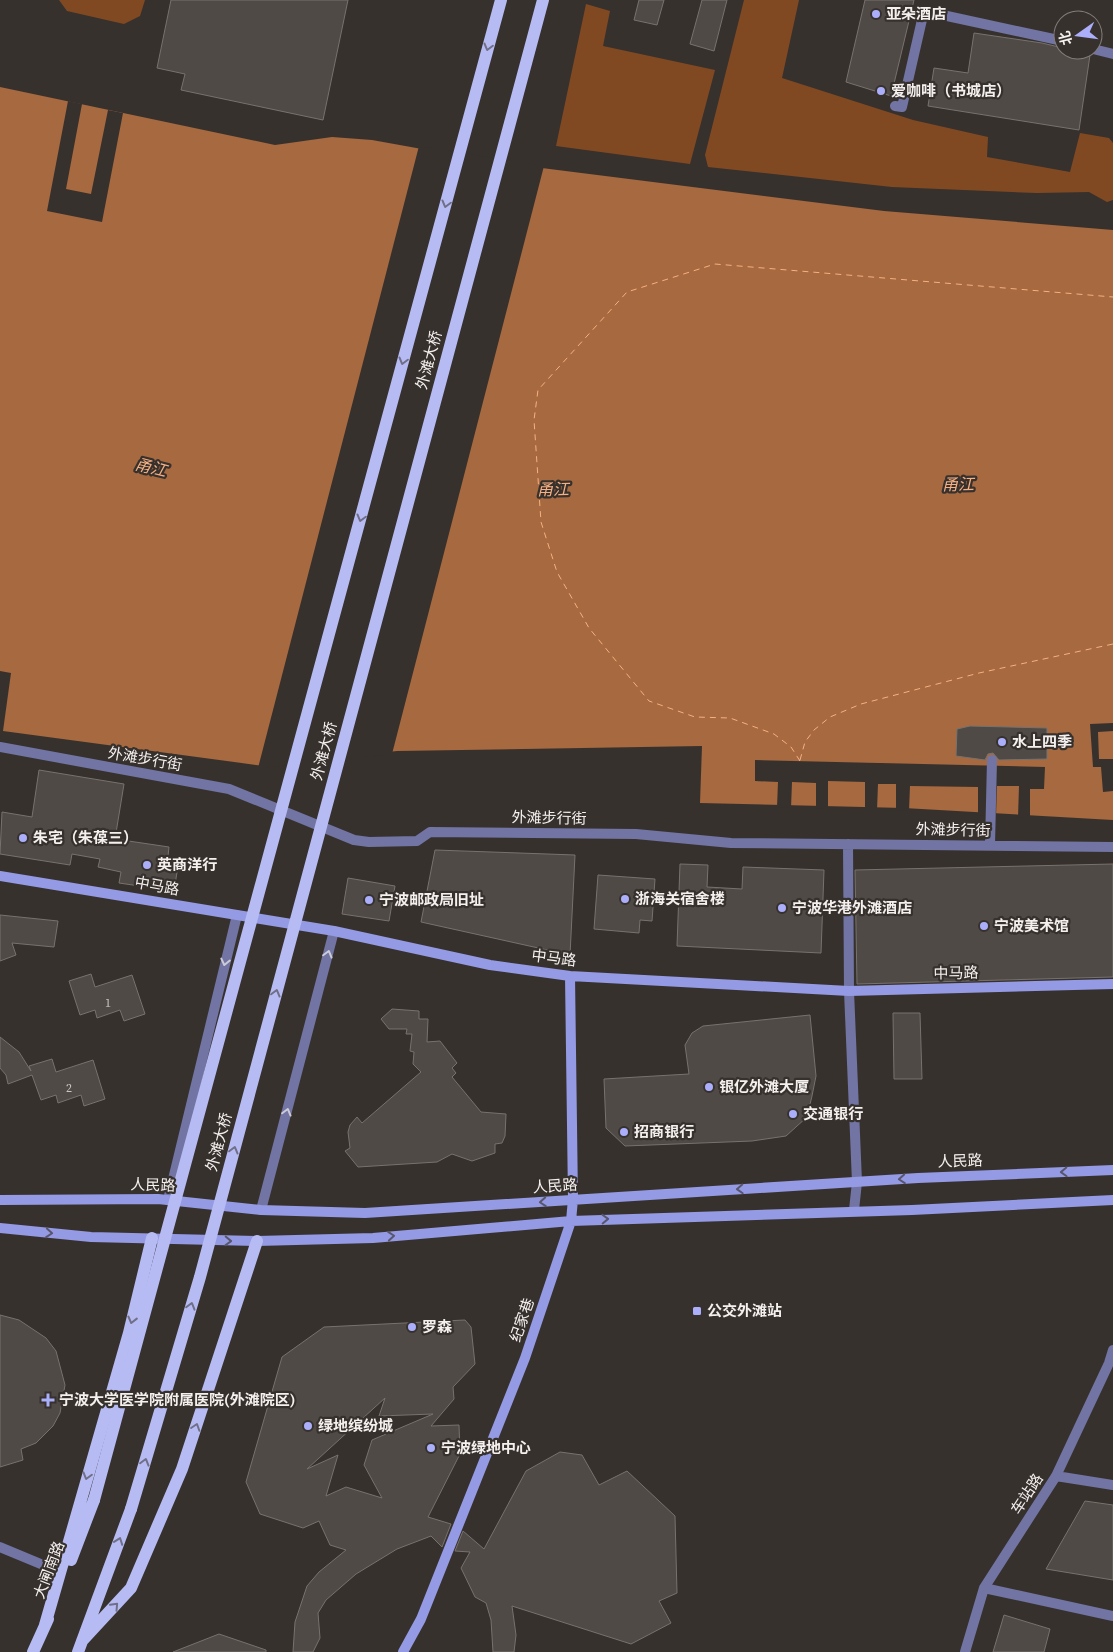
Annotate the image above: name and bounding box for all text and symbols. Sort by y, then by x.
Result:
place label: 亚朵酒店 [886,3,946,24]
marker: 亚朵酒店 [870,8,882,20]
north arrow [1053,10,1103,60]
text: 北 [1054,29,1077,47]
one-way arrow [484,42,494,51]
place label: 爱咖啡（书城店） [891,80,1011,101]
marker: 爱咖啡（书城店） [875,85,887,97]
one-way arrow [441,199,451,207]
street label: 外滩大桥 [411,328,446,392]
one-way arrow [399,356,409,364]
water label: 甬江 [133,452,171,482]
water label: 甬江 [942,473,976,495]
water label: 甬江 [537,478,571,500]
one-way arrow [356,513,366,521]
street label: 外滩大桥 [306,719,341,783]
place label: 水上四季 [1012,731,1072,752]
marker: 水上四季 [996,736,1008,748]
street label: 外滩步行街 [106,742,184,775]
street label: 外滩步行街 [511,806,587,829]
street label: 外滩步行街 [915,818,991,841]
place label: 朱宅（朱葆三） [33,827,138,848]
marker: 朱宅（朱葆三） [17,832,29,844]
place label: 英商洋行 [157,854,217,875]
marker: 英商洋行 [141,859,153,871]
street label: 中马路 [133,871,181,900]
place label: 浙海关宿舍楼 [635,888,725,909]
place label: 宁波邮政局旧址 [379,889,484,910]
marker: 浙海关宿舍楼 [619,893,631,905]
marker: 宁波邮政局旧址 [363,894,375,906]
place label: 宁波华港外滩酒店 [792,897,912,918]
marker: 宁波华港外滩酒店 [776,902,788,914]
place label: 宁波美术馆 [994,915,1069,936]
marker: 宁波美术馆 [978,920,990,932]
street label: 中马路 [530,944,578,971]
one-way arrow [322,950,333,959]
one-way arrow [220,958,231,967]
street label: 中马路 [933,962,979,983]
one-way arrow [270,988,281,997]
house number: 1 [105,995,111,1011]
place label: 银亿外滩大厦 [719,1076,809,1097]
house number: 2 [66,1080,72,1096]
marker: 银亿外滩大厦 [703,1081,715,1093]
place label: 交通银行 [803,1103,863,1124]
one-way arrow [281,1107,292,1116]
marker: 交通银行 [787,1108,799,1120]
street label: 外滩大桥 [201,1110,236,1174]
place label: 招商银行 [634,1121,694,1142]
marker: 招商银行 [618,1126,630,1138]
one-way arrow [228,1145,239,1154]
street label: 人民路 [937,1149,983,1172]
one-way arrow [1060,1166,1068,1177]
street label: 人民路 [130,1173,176,1196]
street label: 人民路 [532,1173,578,1198]
one-way arrow [898,1173,906,1184]
one-way arrow [736,1184,744,1195]
one-way arrow [538,1196,546,1207]
one-way arrow [601,1214,609,1225]
one-way arrow [45,1227,53,1238]
one-way arrow [387,1231,395,1242]
one-way arrow [225,1235,233,1246]
street label: 纪家巷 [504,1295,539,1345]
place label: 公交外滩站 [707,1300,782,1321]
one-way arrow [185,1303,195,1311]
marker: 公交外滩站 [691,1305,703,1317]
one-way arrow [127,1315,138,1324]
place label: 罗森 [422,1316,452,1337]
marker: 罗森 [406,1321,418,1333]
place label: 宁波大学医学院附属医院(外滩院区) [59,1389,295,1410]
marker: 宁波大学医学院附属医院(外滩院区) [41,1393,55,1407]
place label: 绿地缤纷城 [318,1415,393,1436]
marker: 绿地缤纷城 [302,1420,314,1432]
one-way arrow [190,1423,200,1432]
place label: 宁波绿地中心 [441,1437,531,1458]
marker: 宁波绿地中心 [425,1442,437,1454]
one-way arrow [139,1459,149,1467]
street label: 车站路 [1006,1469,1048,1518]
one-way arrow [82,1471,92,1479]
one-way arrow [113,1537,123,1545]
street label: 大闸南路 [28,1538,69,1602]
one-way arrow [109,1602,118,1611]

